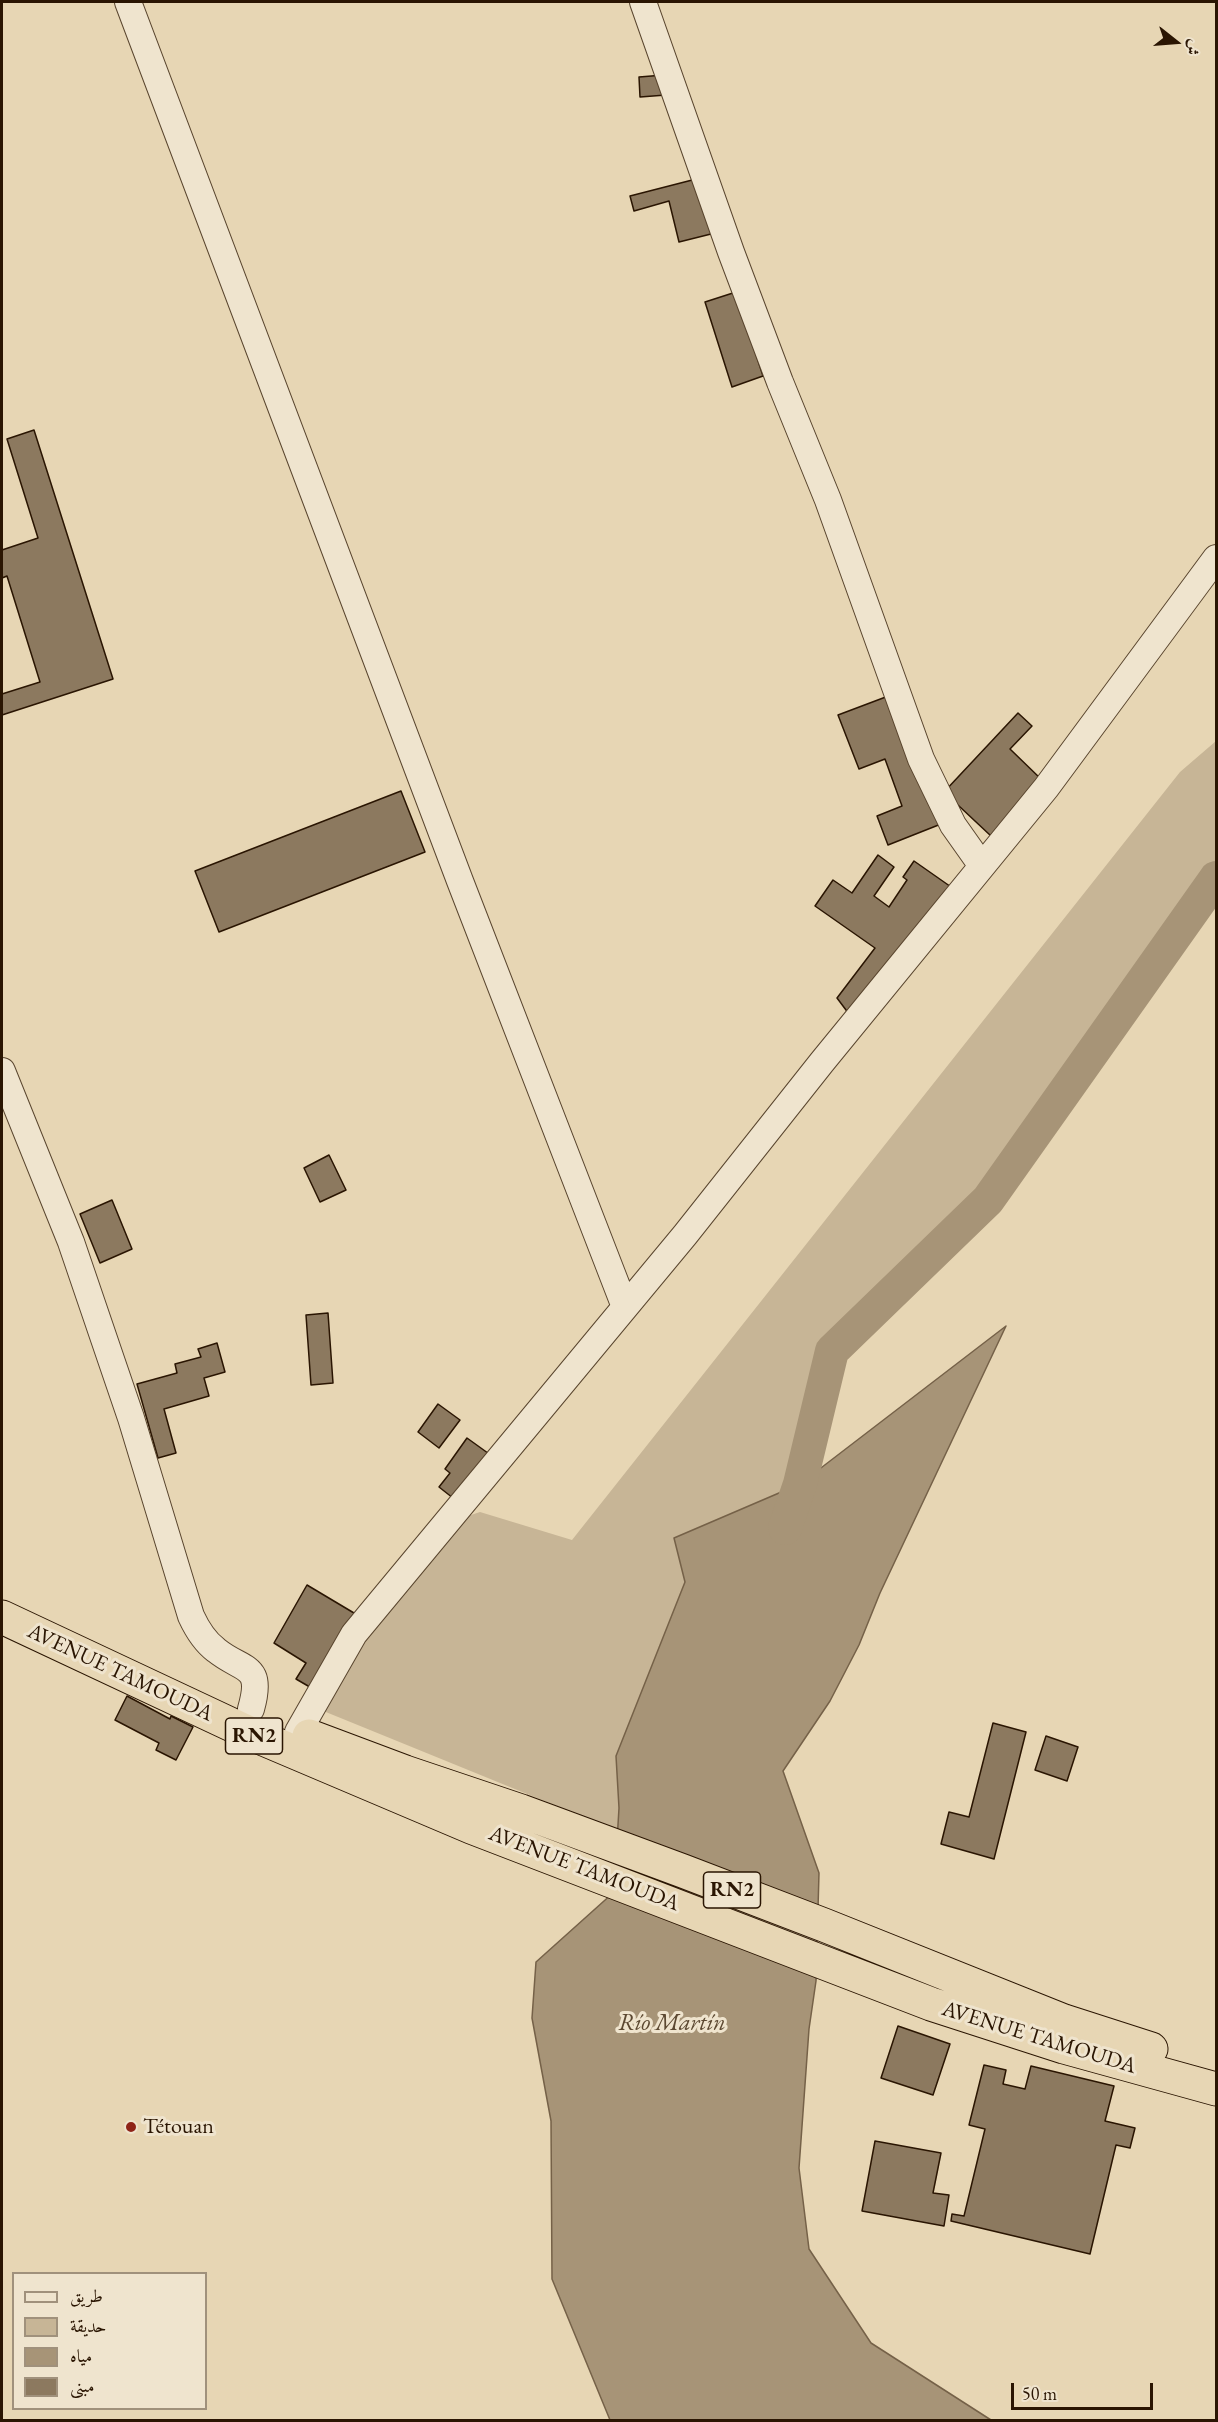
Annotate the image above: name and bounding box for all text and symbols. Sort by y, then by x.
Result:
north arrow [1146,12,1206,72]
text: ش [1181,37,1206,58]
street label: AVENUE TAMOUDA [23,1618,217,1728]
road number: RN2 [226,1718,282,1754]
street label: AVENUE TAMOUDA [485,1821,683,1917]
road number: RN2 [704,1872,760,1908]
street label: AVENUE TAMOUDA [939,1996,1139,2080]
water label: Río Martín [618,2009,726,2037]
place label: Tétouan [143,2114,214,2140]
marker: Tétouan [124,2120,138,2134]
legend [12,2272,207,2410]
text: طريق [70,2284,103,2307]
text: حديقة [70,2314,106,2337]
text: مياه [70,2344,92,2367]
scale bar [1014,2371,1156,2409]
text: مبنى [70,2374,95,2397]
text: 50 m [1022,2382,1057,2405]

